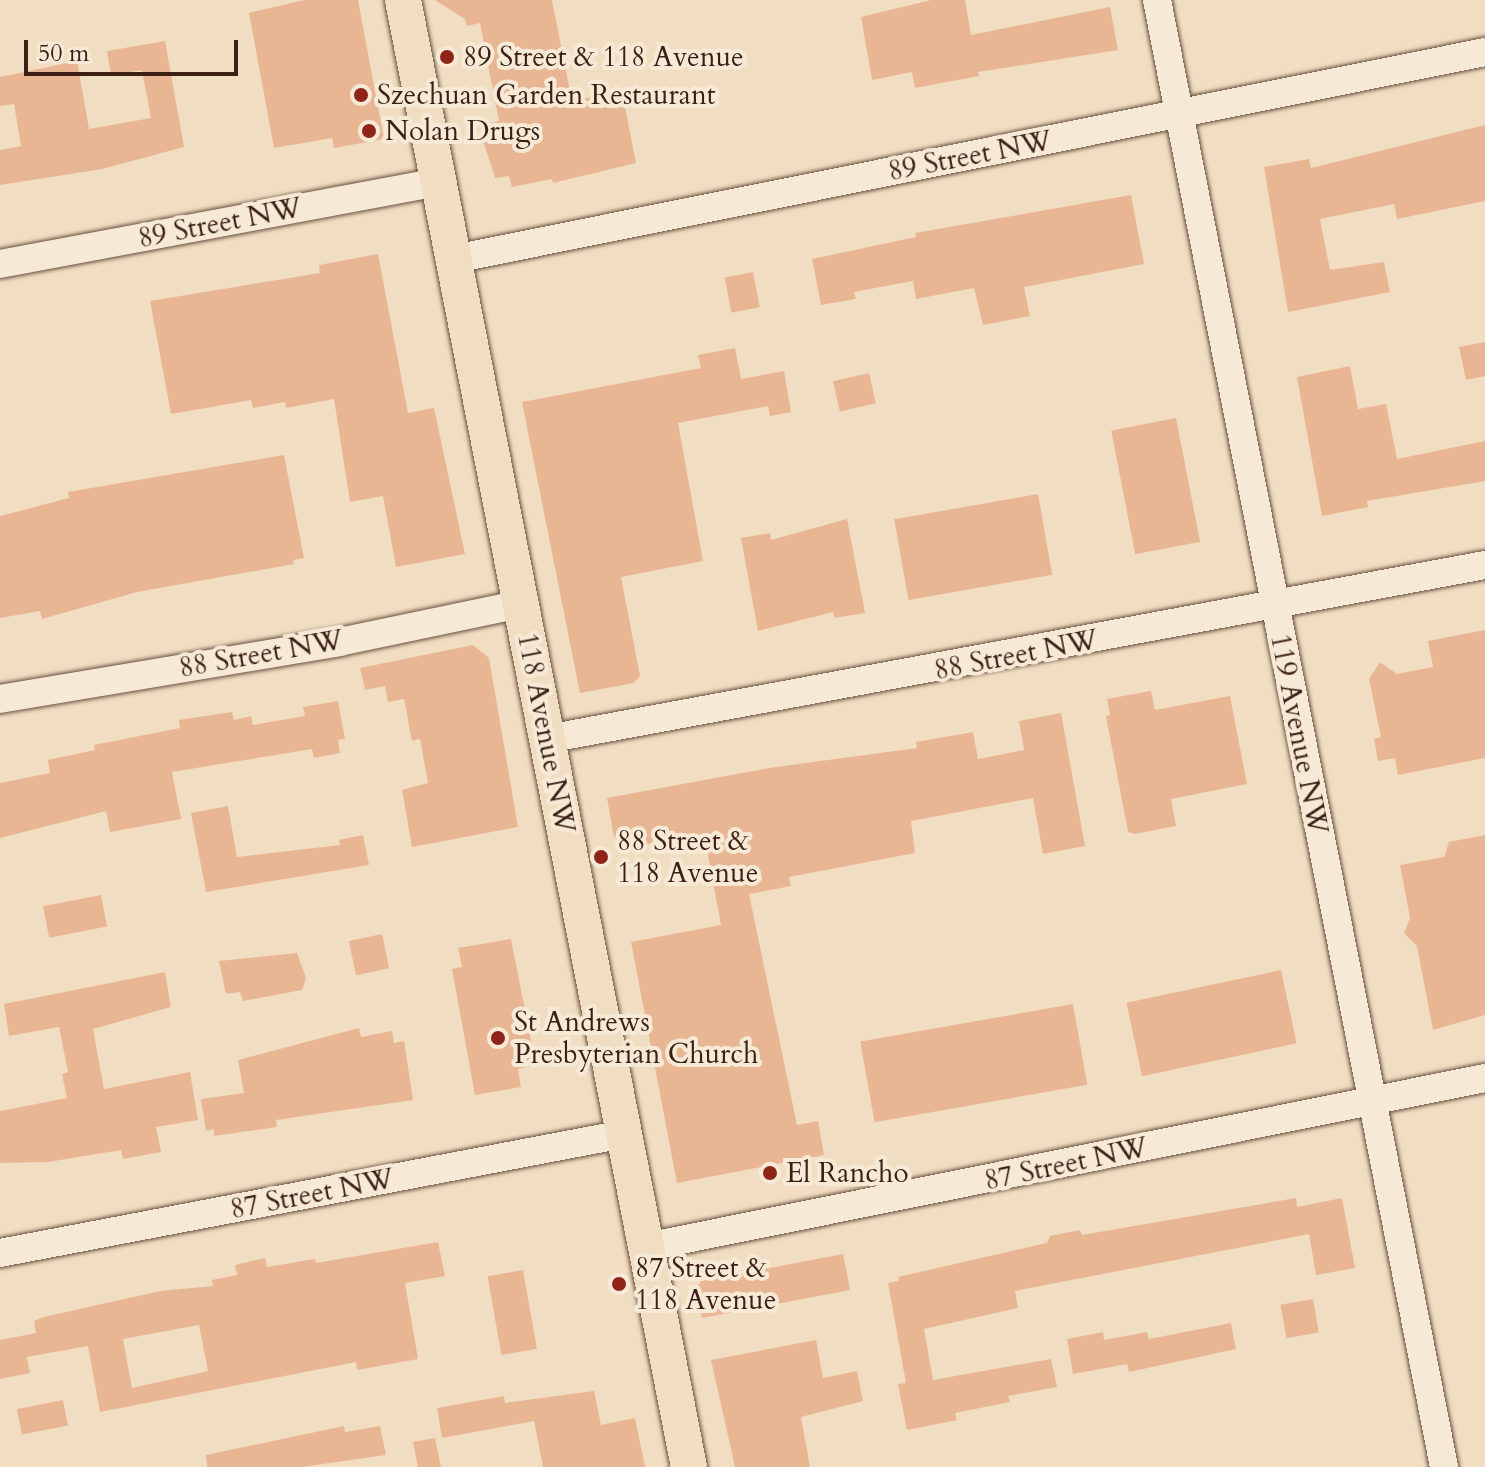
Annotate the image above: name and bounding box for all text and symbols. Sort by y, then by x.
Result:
scale bar [28,24,242,74]
text: 50 m [38,37,89,70]
place label: 89 Street & 118 Avenue [463,40,744,74]
marker: 89 Street & 118 Avenue [438,48,456,66]
place label: Szechuan Garden Restaurant [377,78,716,112]
marker: Szechuan Garden Restaurant [352,86,370,104]
place label: Nolan Drugs [385,114,540,148]
marker: Nolan Drugs [360,122,378,140]
street label: 89 Street NW [885,124,1055,188]
street label: 89 Street NW [135,191,305,255]
street label: 88 Street NW [176,623,346,685]
street label: 88 Street NW [931,623,1101,687]
street label: 118 Avenue NW [510,630,582,836]
street label: 119 Avenue NW [1263,631,1335,837]
place label: 88 Street & 118 Avenue [617,824,758,890]
marker: 88 Street & 118 Avenue [592,848,610,866]
place label: St Andrews Presbyterian Church [514,1005,758,1071]
marker: St Andrews Presbyterian Church [489,1029,507,1047]
street label: 87 Street NW [981,1130,1151,1198]
place label: El Rancho [786,1156,909,1190]
street label: 87 Street NW [227,1162,397,1226]
marker: El Rancho [761,1164,779,1182]
place label: 87 Street & 118 Avenue [635,1251,776,1317]
marker: 87 Street & 118 Avenue [610,1275,628,1293]

